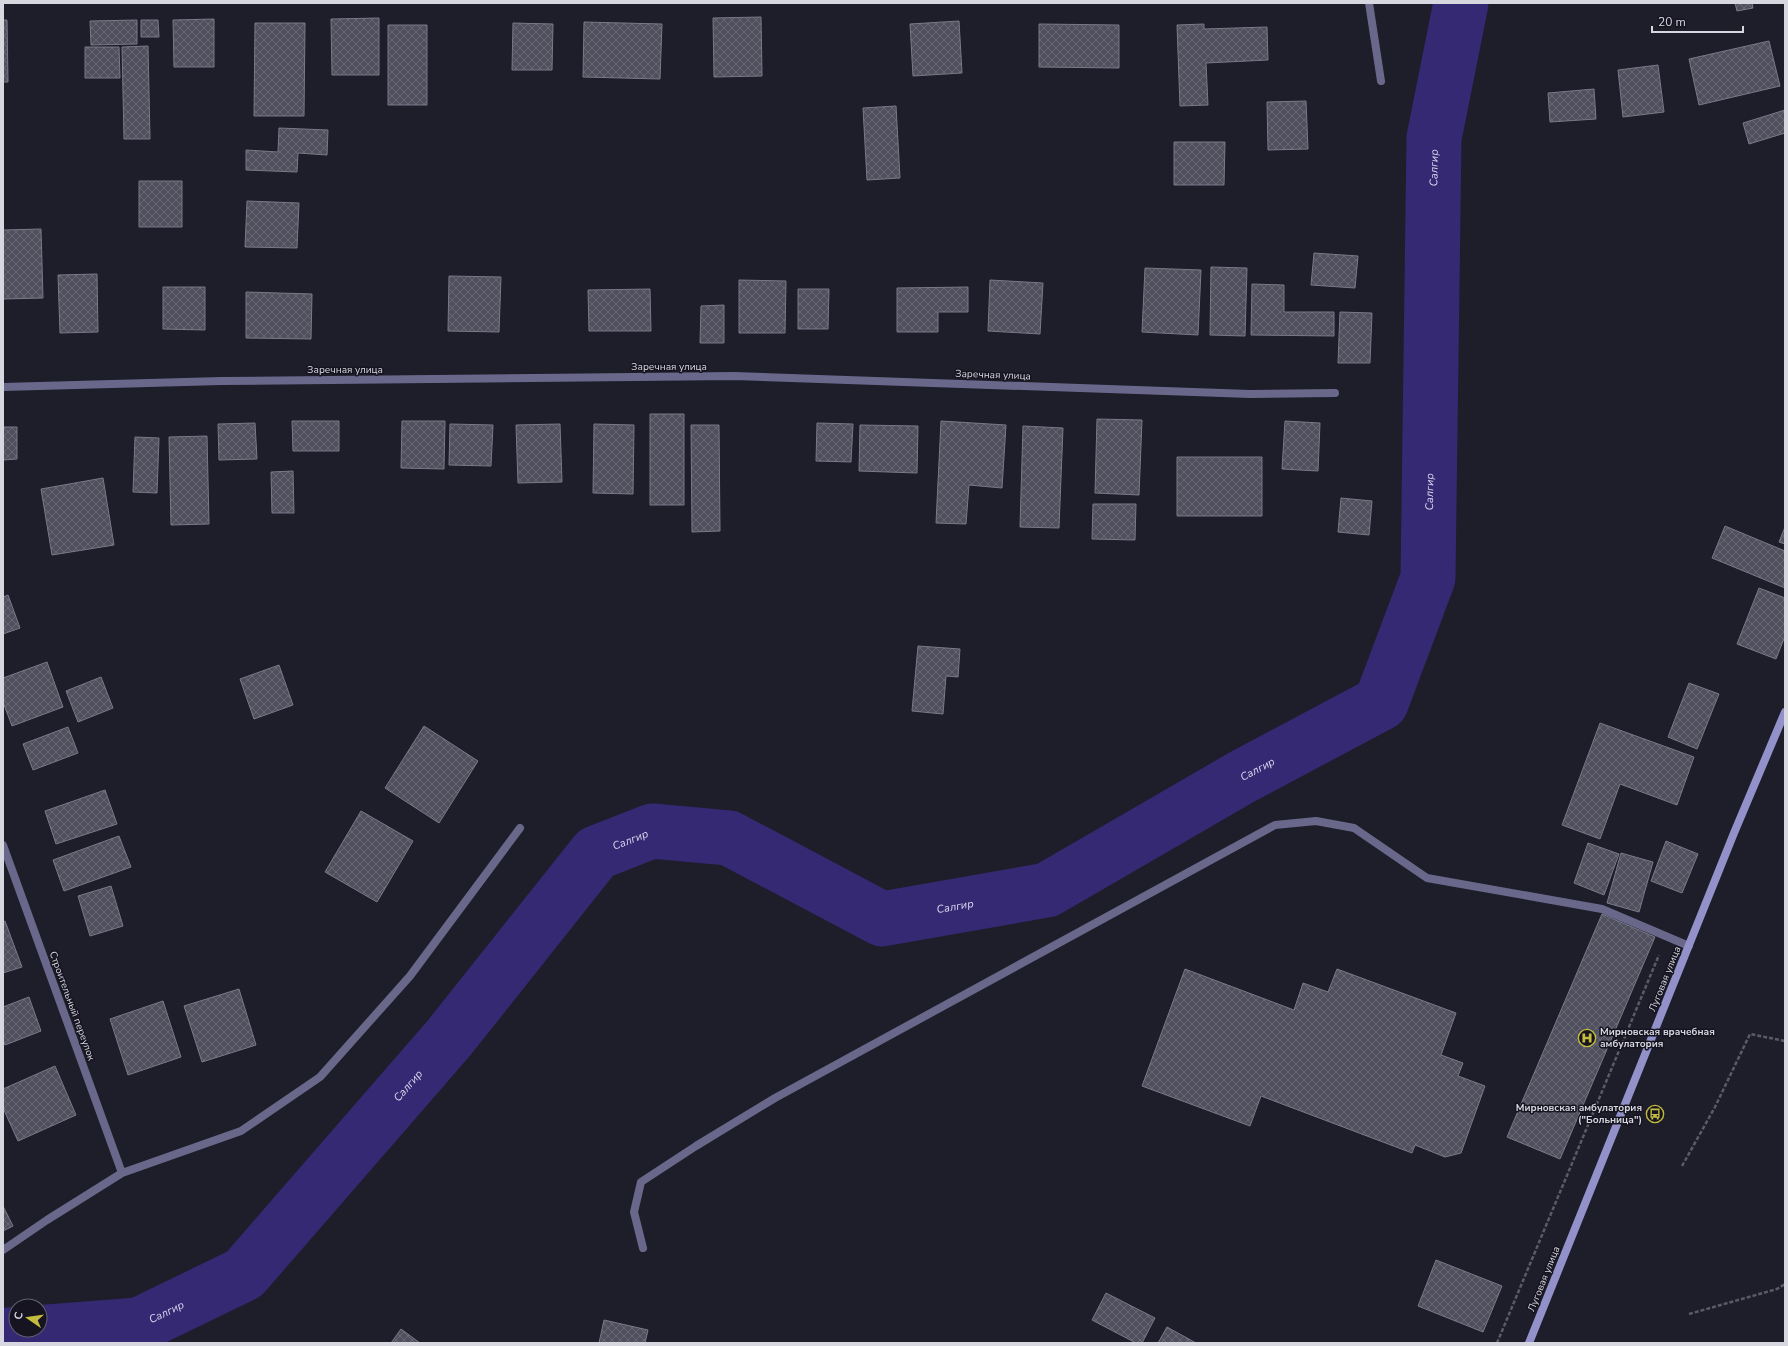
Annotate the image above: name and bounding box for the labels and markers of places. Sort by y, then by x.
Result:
place label: Мирновская врачебная амбулатория [1600,1025,1715,1051]
hospital icon: Мирновская врачебная амбулатория [1577,1028,1597,1048]
place label: Мирновская амбулатория ("Больница") [1516,1101,1642,1127]
bus stop icon: Мирновская амбулатория ("Больница") [1645,1104,1665,1124]

